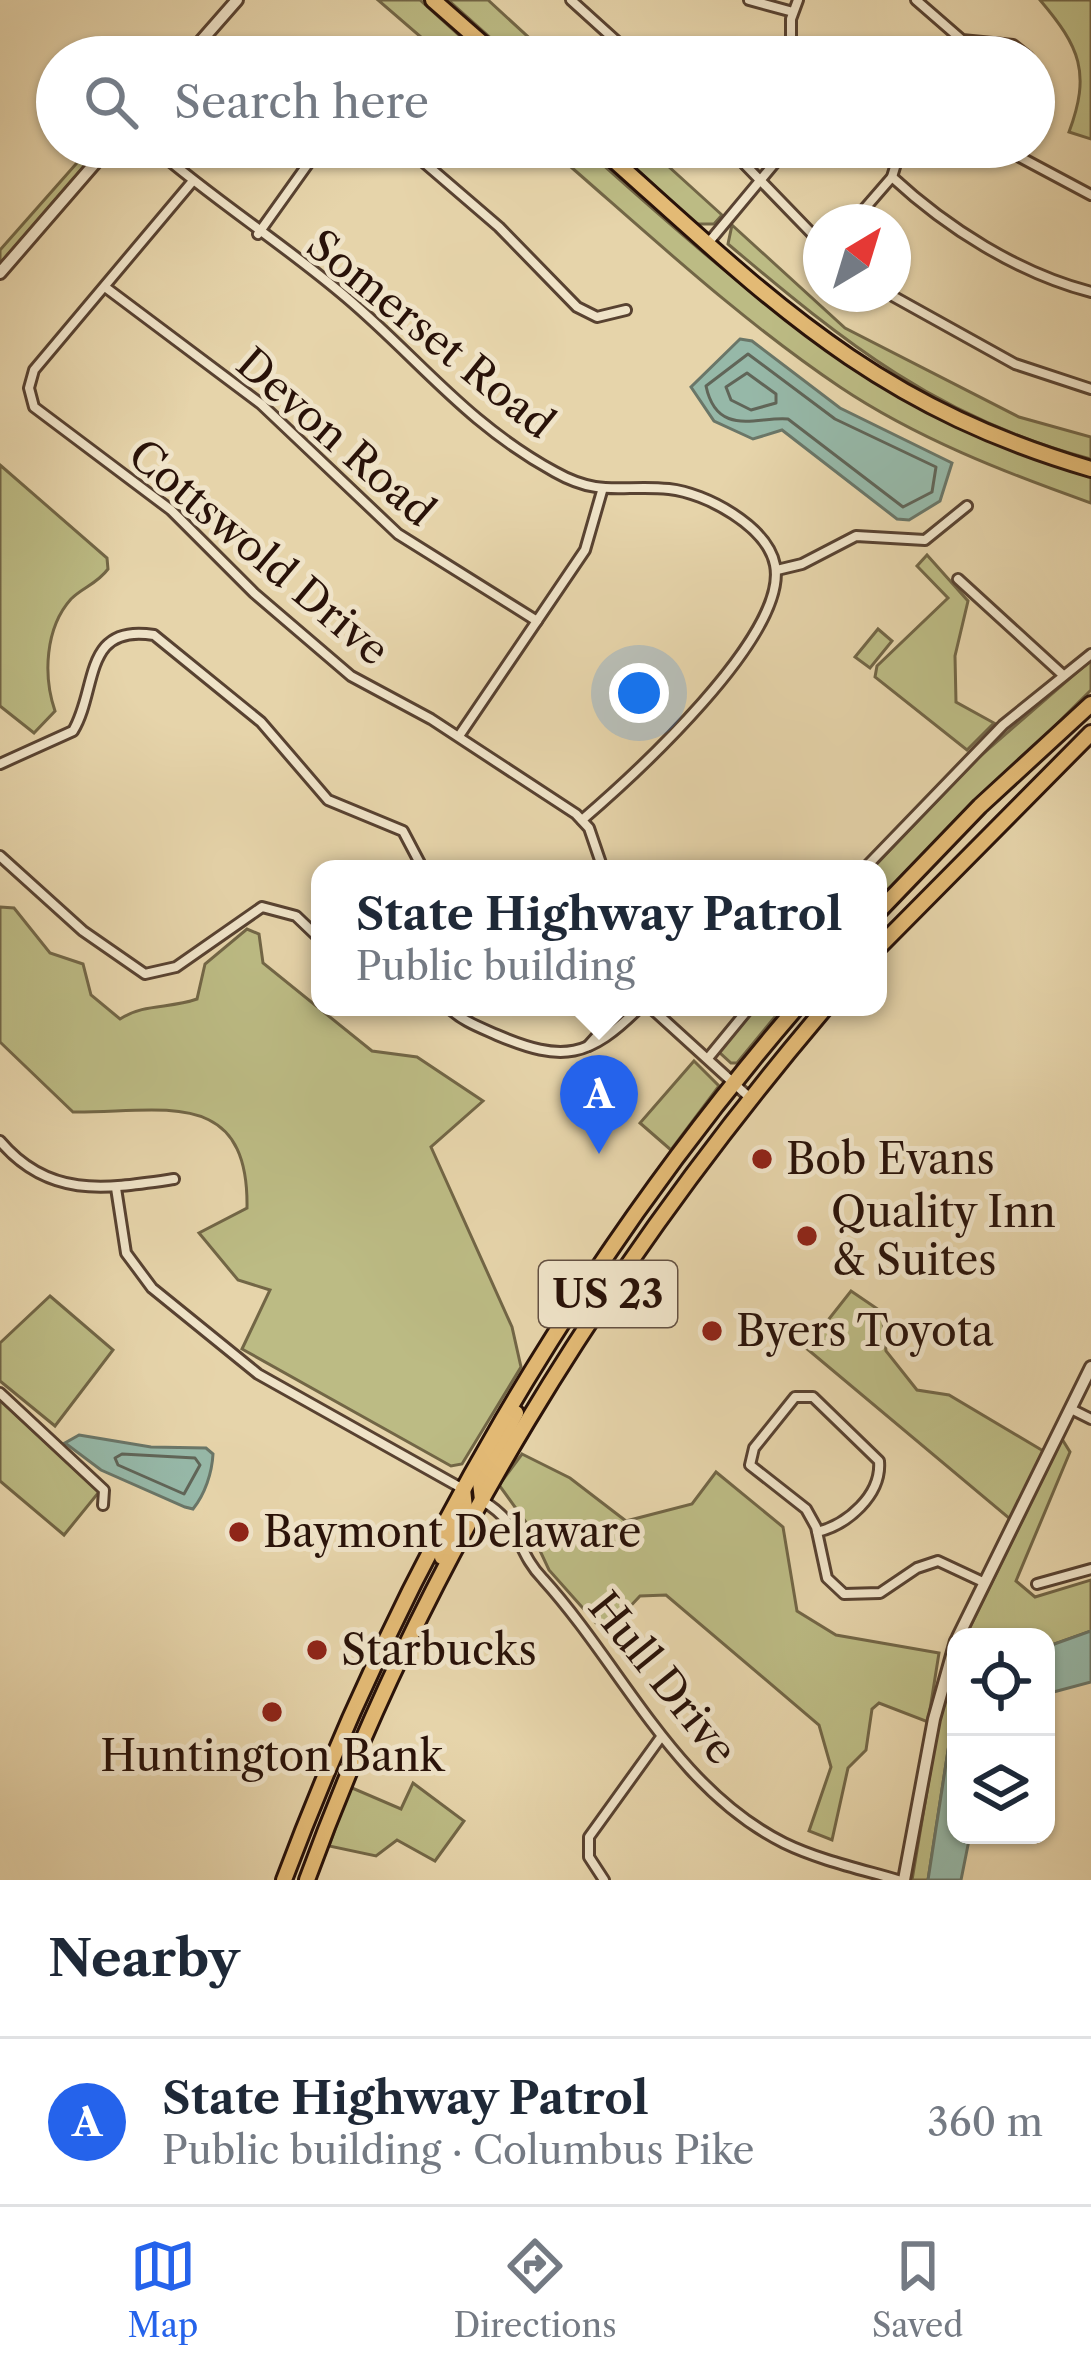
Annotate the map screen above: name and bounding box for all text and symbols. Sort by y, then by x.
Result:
search box [36,36,1055,168]
icon: search [78,69,144,135]
text: Search here [174,74,429,130]
north arrow [803,204,911,312]
street label: Somerset Road [297,218,565,450]
street label: Devon Road [226,337,446,537]
street label: Cottswold Drive [118,428,400,676]
your location [609,663,669,723]
popup [311,860,887,1016]
text: State Highway Patrol [356,886,842,942]
text: Public building [356,942,635,990]
pin: A [560,1055,638,1154]
place label: Bob Evans [786,1133,995,1185]
marker: Bob Evans [749,1146,775,1172]
place label: Quality Inn & Suites [831,1186,1056,1286]
marker: Quality Inn & Suites [794,1223,820,1249]
road number: US 23 [539,1261,677,1327]
place label: Byers Toyota [736,1305,994,1357]
marker: Byers Toyota [699,1318,725,1344]
place label: Baymont Delaware [263,1506,641,1558]
marker: Baymont Delaware [226,1519,252,1545]
street label: Hull Drive [578,1581,748,1775]
place label: Starbucks [341,1624,537,1676]
map controls [947,1628,1055,1844]
button: locate [947,1628,1055,1736]
marker: Starbucks [304,1637,330,1663]
marker: Huntington Bank [259,1699,285,1725]
place label: Huntington Bank [100,1730,446,1782]
button: layers [947,1736,1055,1844]
text: Nearby [48,1927,240,1989]
text: State Highway Patrol [162,2070,649,2126]
text: A [72,2098,102,2146]
text: 360 m [927,2098,1043,2146]
text: Public building · Columbus Pike [162,2126,754,2174]
tab: Map [128,2233,198,2346]
tab: Directions [454,2233,617,2346]
tab: Saved [872,2233,963,2346]

